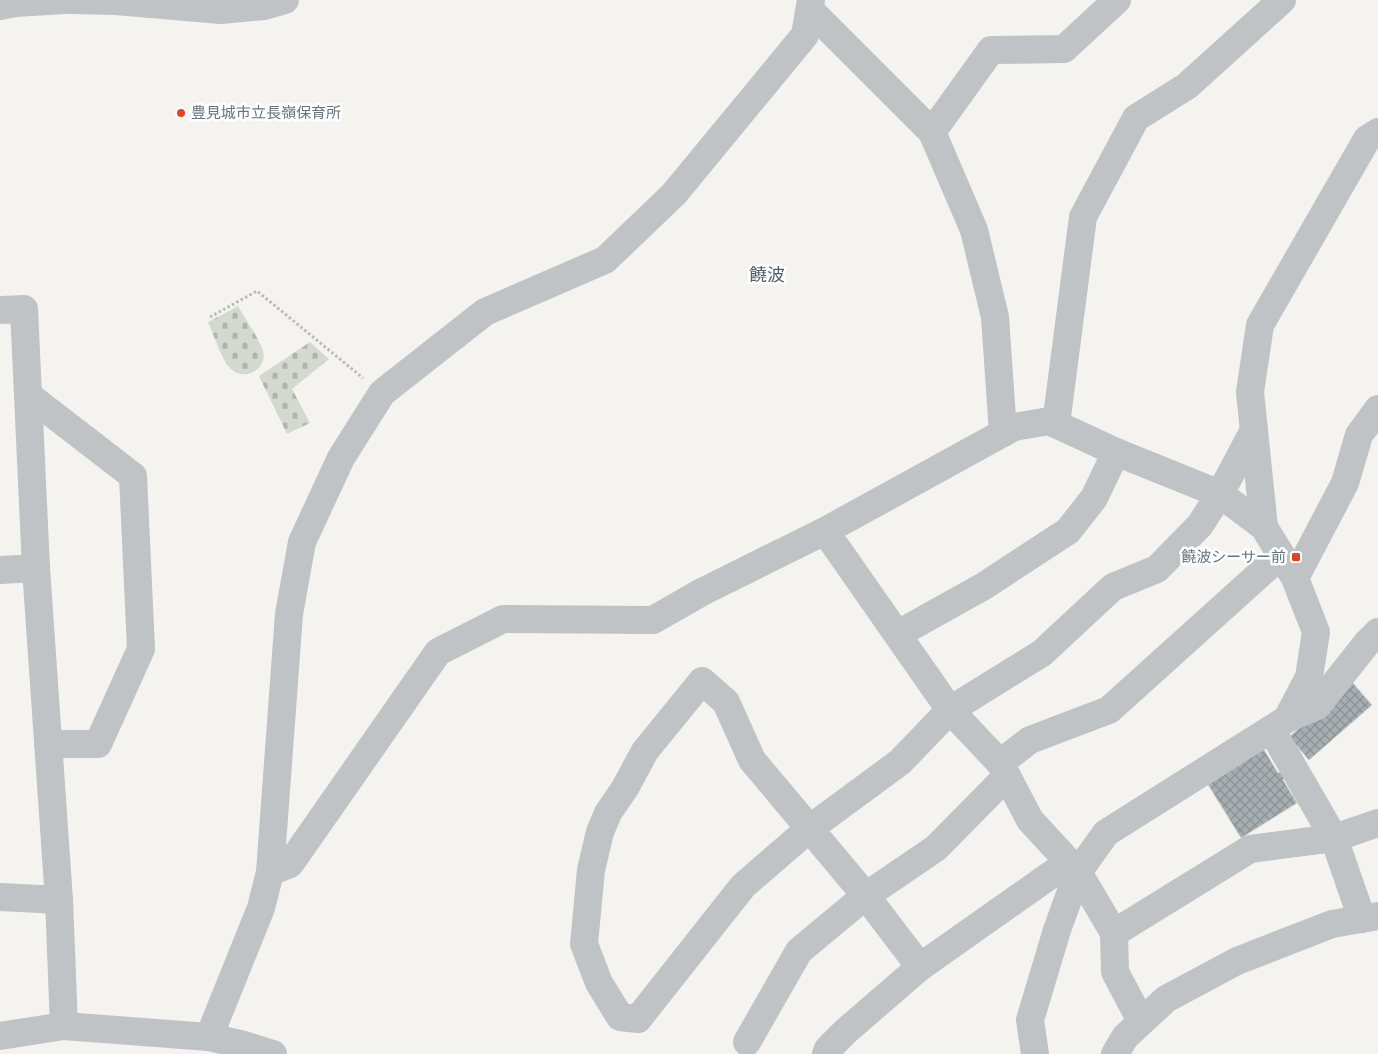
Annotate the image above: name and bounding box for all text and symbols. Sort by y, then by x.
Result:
place label: 豊見城市立長嶺保育所 [191,104,341,121]
marker: 豊見城市立長嶺保育所 [175,107,187,119]
district label: 饒波 [749,264,785,284]
place label: 饒波シーサー前 [1181,548,1286,565]
marker: 饒波シーサー前 [1290,551,1302,563]

